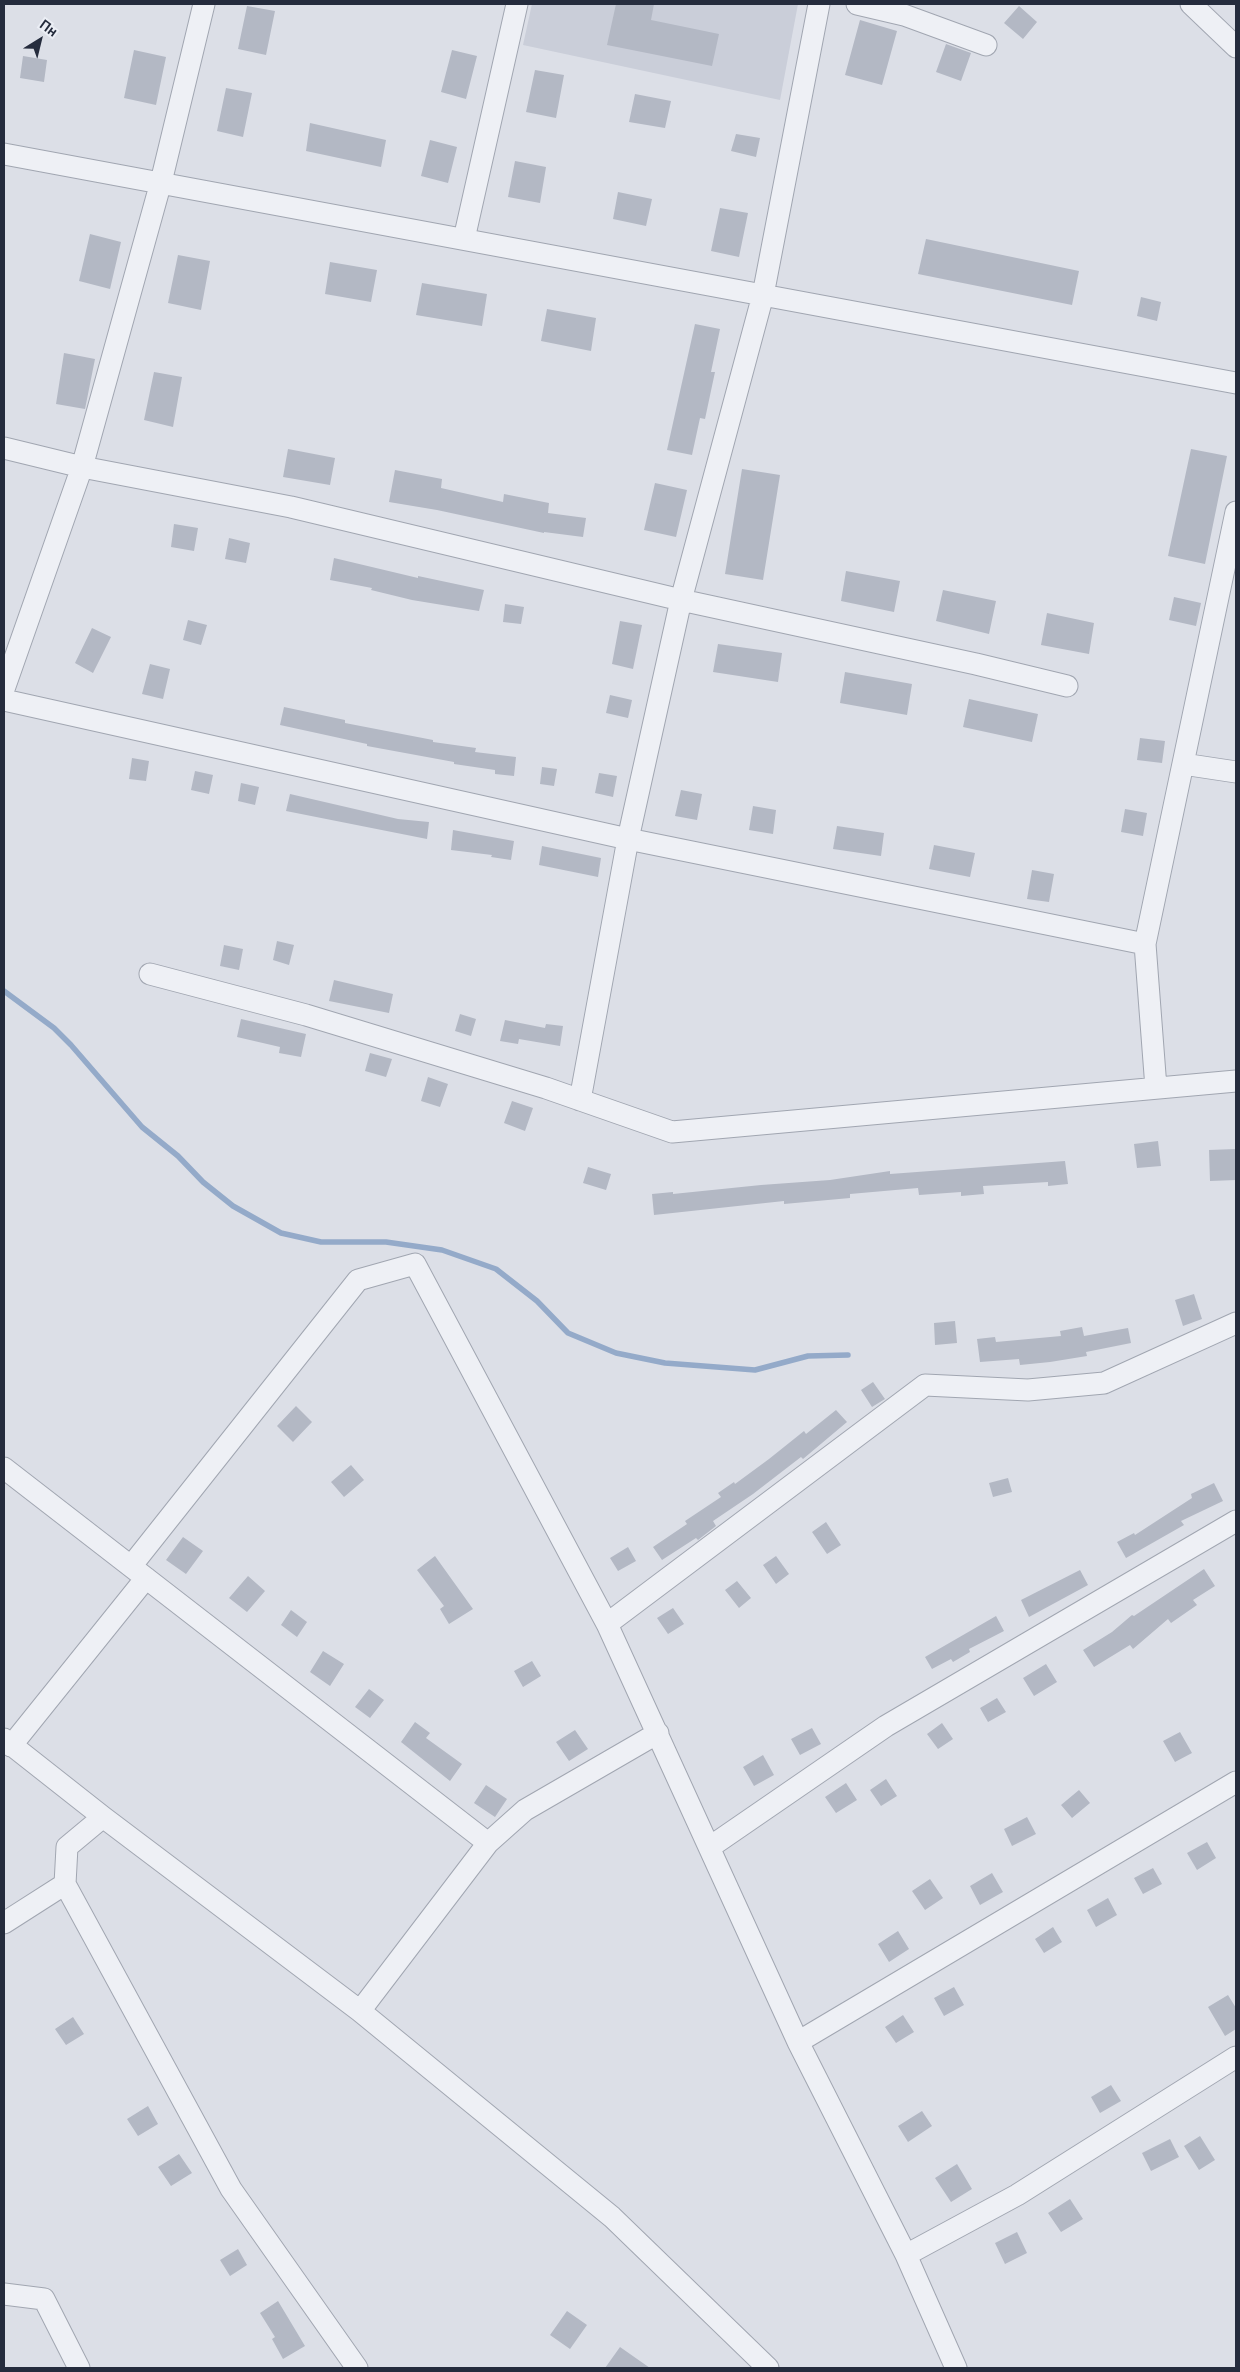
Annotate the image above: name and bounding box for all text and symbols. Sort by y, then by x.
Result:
north arrow [15,15,65,65]
text: Пн [37,16,61,40]

